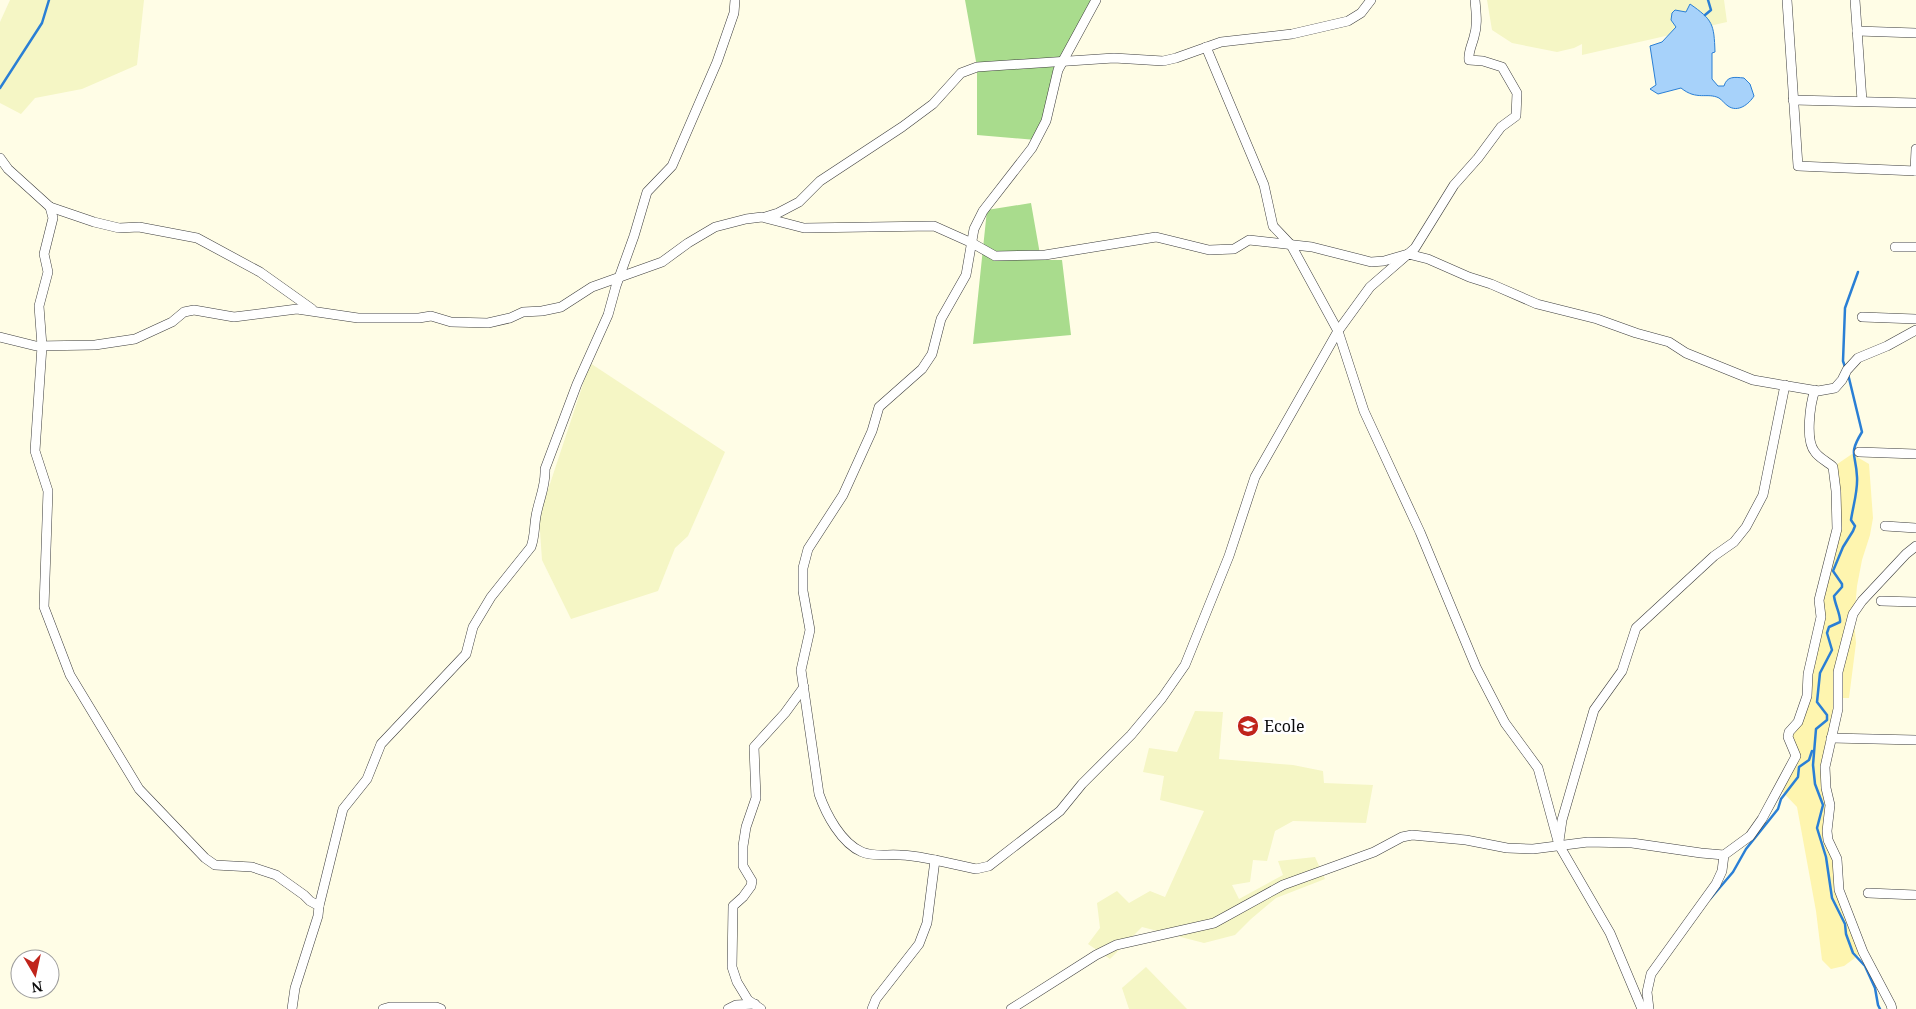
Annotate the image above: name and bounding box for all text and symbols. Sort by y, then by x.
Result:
school or university icon: Ecole [1236,714,1260,738]
place label: Ecole [1264,715,1305,737]
north arrow [10,949,60,999]
text: N [30,977,44,998]

